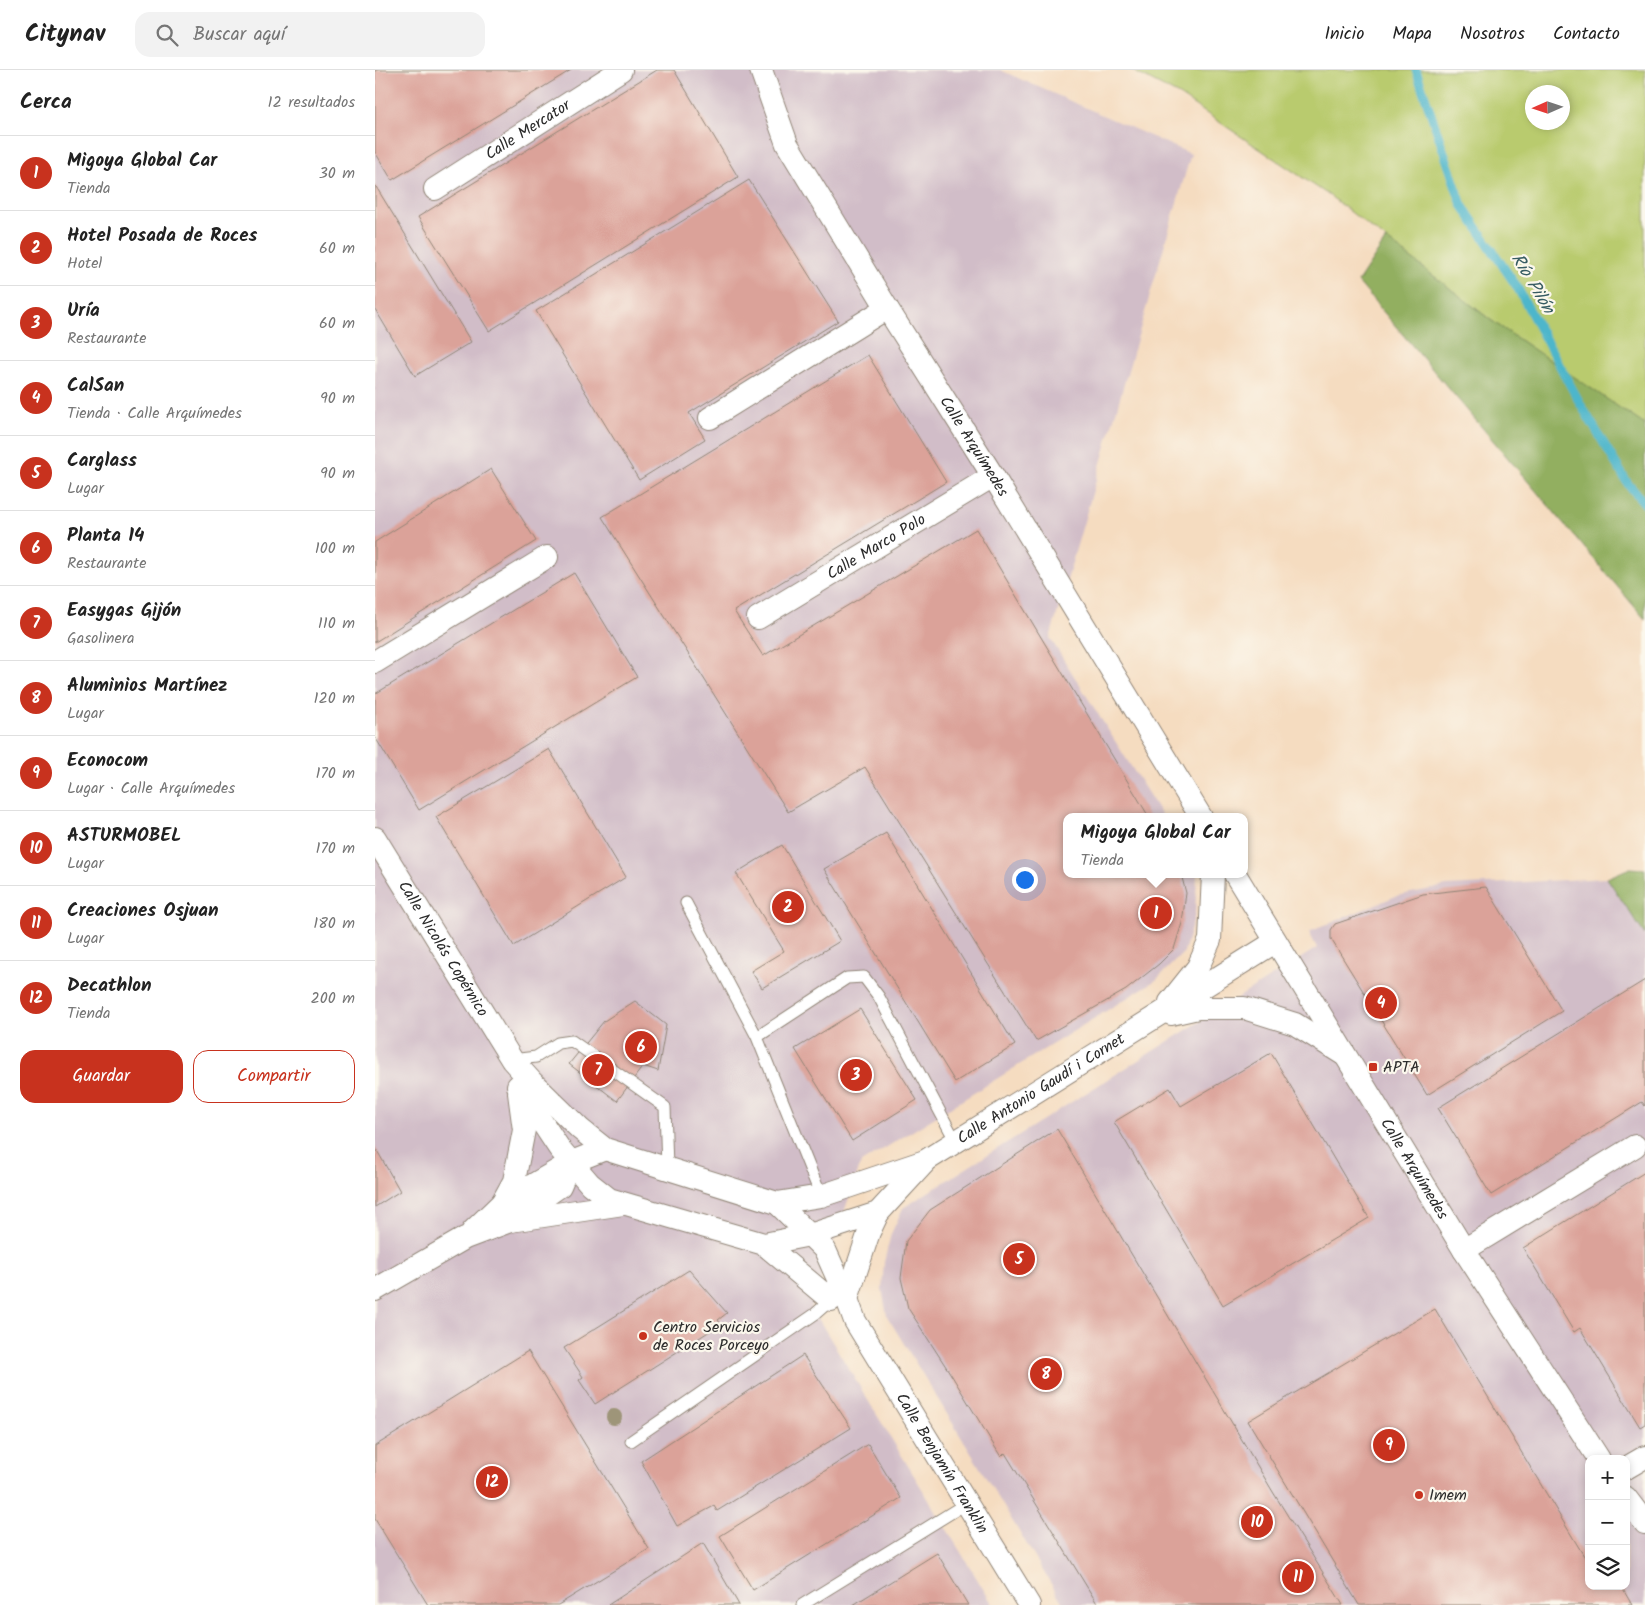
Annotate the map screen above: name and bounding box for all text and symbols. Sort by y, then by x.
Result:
search box [135,12,485,57]
text: Citynav [25,15,105,54]
text: Buscar aquí [193,20,285,50]
text: Inicio [1324,20,1364,49]
text: Mapa [1392,20,1432,49]
text: Nosotros [1460,20,1525,49]
text: Contacto [1553,20,1620,49]
icon: search [153,21,181,49]
north arrow [1525,85,1570,130]
text: Cerca [20,86,72,119]
text: 12 resultados [268,90,355,115]
street label: Calle Mercator [480,92,577,166]
text: Migoya Global Car [67,146,217,176]
text: 1 [34,161,38,186]
text: 30 m [319,161,355,186]
text: Tienda [67,176,111,201]
text: Hotel Posada de Roces [67,221,258,251]
text: 2 [31,236,41,261]
text: 60 m [319,236,355,261]
water label: Río Pilón [1502,248,1562,321]
text: Hotel [67,251,102,276]
text: Uría [67,296,100,326]
text: 3 [32,311,40,336]
text: 60 m [319,311,355,336]
text: Restaurante [67,326,146,351]
text: CalSan [67,371,124,401]
text: 4 [32,386,40,411]
text: 90 m [320,386,355,411]
street label: Calle Arquímedes [933,391,1015,502]
text: Tienda · Calle Arquímedes [67,401,242,426]
text: Carglass [67,446,137,476]
text: 5 [32,461,40,486]
text: 90 m [320,461,355,486]
text: Lugar [67,476,104,501]
street label: Calle Marco Polo [822,507,930,586]
text: Planta 14 [67,521,144,551]
text: 6 [32,536,40,561]
text: 100 m [315,536,355,561]
text: Restaurante [67,551,146,576]
text: Easygas Gijón [67,596,181,626]
text: 7 [32,611,40,636]
text: 110 m [318,611,355,636]
text: Gasolinera [67,626,135,651]
text: Aluminios Martínez [67,671,227,701]
text: 8 [31,686,41,711]
text: 120 m [314,686,355,711]
text: Lugar [67,701,104,726]
text: Econocom [67,746,148,776]
text: 9 [32,761,40,786]
text: 170 m [315,761,355,786]
text: Lugar · Calle Arquímedes [67,776,235,801]
popup [1063,813,1248,878]
text: Migoya Global Car [1080,818,1231,848]
text: ASTURMOBEL [67,821,181,851]
text: 10 [29,836,43,861]
text: 170 m [315,836,355,861]
text: Tienda [1080,848,1124,873]
text: Lugar [67,851,104,876]
your location [1012,867,1038,893]
street label: Calle Nicolás Copérnico [392,876,495,1022]
pin: 2 [772,888,804,926]
pin: 1 [1140,894,1172,932]
text: Creaciones Osjuan [67,896,218,926]
text: 11 [31,911,41,936]
text: 180 m [313,911,355,936]
text: Lugar [67,926,104,951]
text: Decathlon [67,971,151,1001]
pin: 4 [1365,984,1397,1022]
text: 12 [29,986,43,1011]
text: 200 m [311,986,355,1011]
text: Tienda [67,1001,111,1026]
street label: Calle Antonio Gaudí i Cornet [952,1026,1130,1151]
pin: 6 [625,1028,657,1066]
button: Guardar [20,1050,183,1103]
button: Compartir [193,1050,355,1103]
pin: 7 [582,1051,614,1089]
place label: APTA [1383,1055,1420,1080]
pin: 3 [840,1056,872,1094]
marker: APTA [1367,1061,1379,1073]
street label: Calle Arquímedes [1374,1113,1455,1224]
pin: 5 [1003,1240,1035,1278]
place label: Centro Servicios de Roces Porceyo [653,1315,769,1358]
marker: Centro Servicios de Roces Porceyo [637,1330,649,1342]
pin: 8 [1030,1355,1062,1393]
street label: Calle Benjamín Franklin [889,1388,995,1538]
pin: 9 [1373,1426,1405,1464]
map controls [1585,1455,1630,1590]
button: + [1585,1455,1630,1500]
pin: 12 [476,1463,508,1501]
place label: Imem [1429,1483,1467,1508]
marker: Imem [1413,1489,1425,1501]
button: − [1585,1500,1630,1545]
pin: 10 [1241,1503,1273,1541]
button: layers [1585,1545,1630,1590]
pin: 11 [1282,1558,1314,1596]

